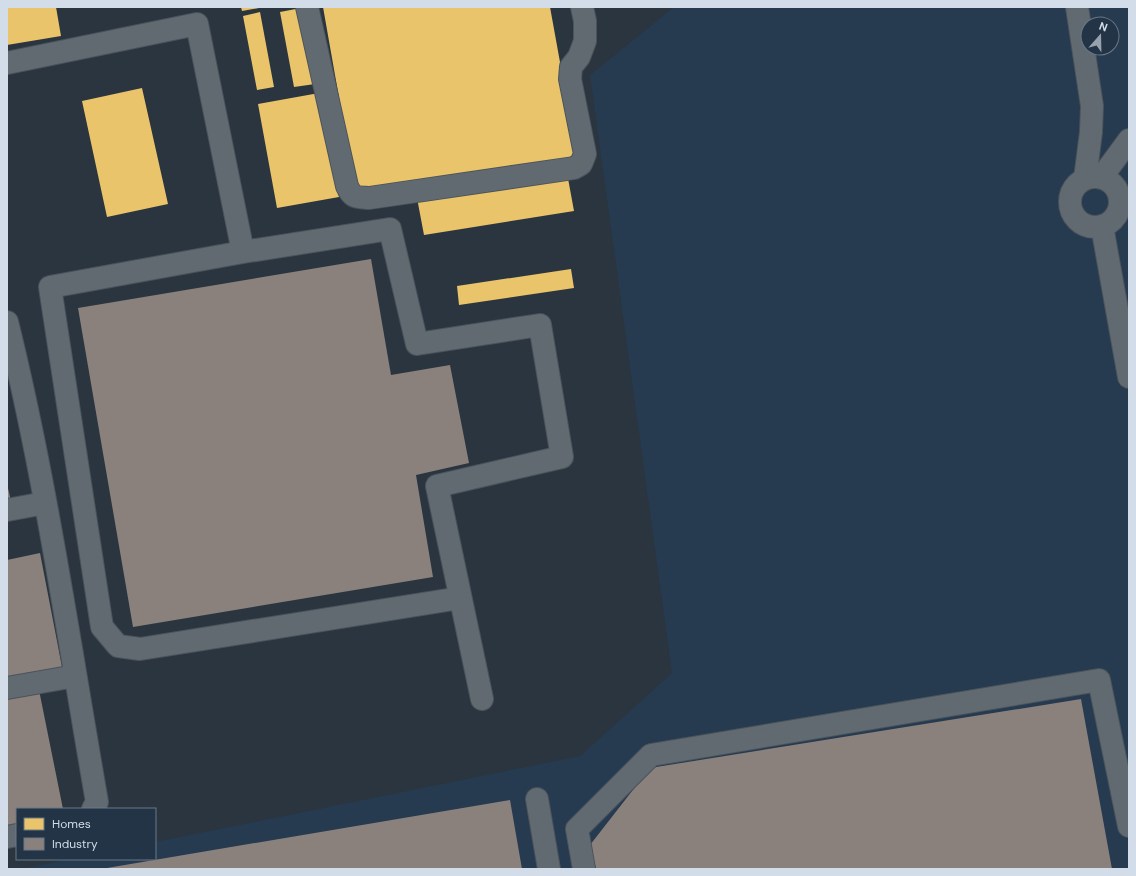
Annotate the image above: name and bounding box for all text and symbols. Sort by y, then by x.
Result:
north arrow [1080,16,1120,56]
text: N [1097,19,1110,35]
legend [16,808,156,860]
text: Homes [52,816,91,832]
text: Industry [52,836,98,852]

